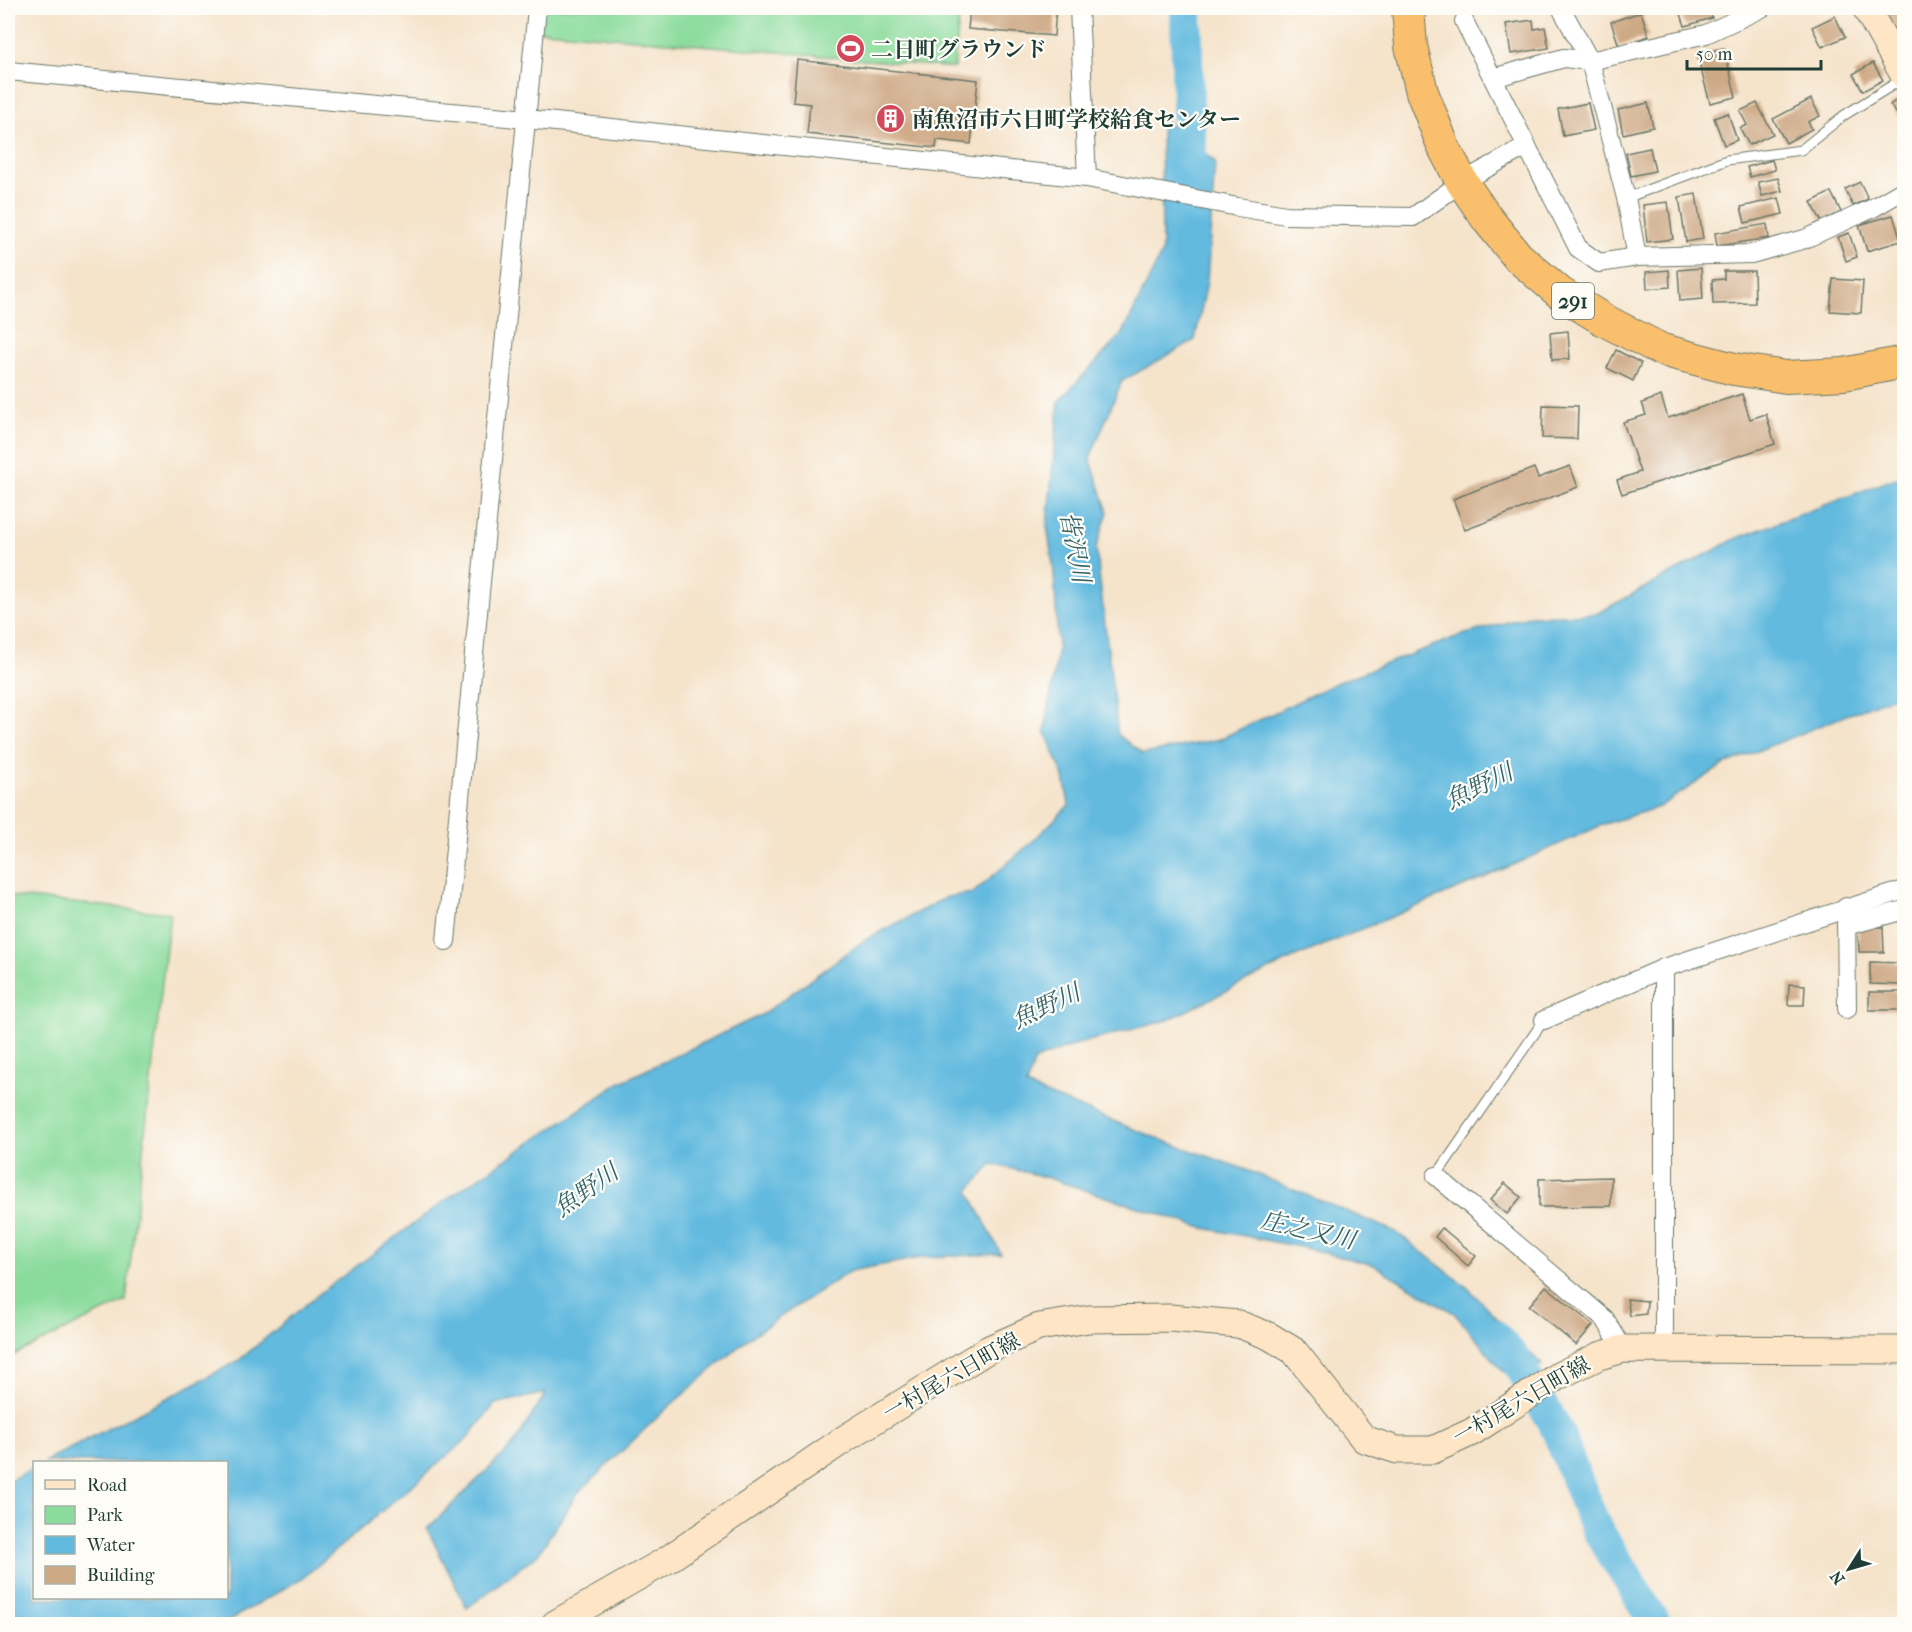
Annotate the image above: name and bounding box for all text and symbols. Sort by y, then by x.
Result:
sports icon: 二日町グラウンド [834,33,866,65]
scale bar [1687,33,1820,71]
place label: 二日町グラウンド [871,37,1047,63]
text: 50 m [1696,44,1733,65]
building icon: 南魚沼市六日町学校給食センター [875,103,907,135]
place label: 南魚沼市六日町学校給食センター [912,107,1241,133]
road number: 291 [1552,283,1594,319]
water label: 皆沢川 [1054,509,1096,588]
water label: 魚野川 [1441,756,1520,814]
water label: 魚野川 [1007,977,1087,1034]
water label: 魚野川 [548,1156,626,1222]
water label: 庄之又川 [1258,1206,1361,1255]
street label: 一村尾六日町線 [878,1327,1025,1427]
street label: 一村尾六日町線 [1448,1351,1595,1451]
legend [33,1461,228,1599]
text: Road [87,1475,127,1496]
text: Park [87,1505,124,1526]
text: Water [86,1535,135,1556]
north arrow [1819,1539,1879,1599]
text: Building [87,1565,155,1586]
text: N [1826,1566,1849,1588]

